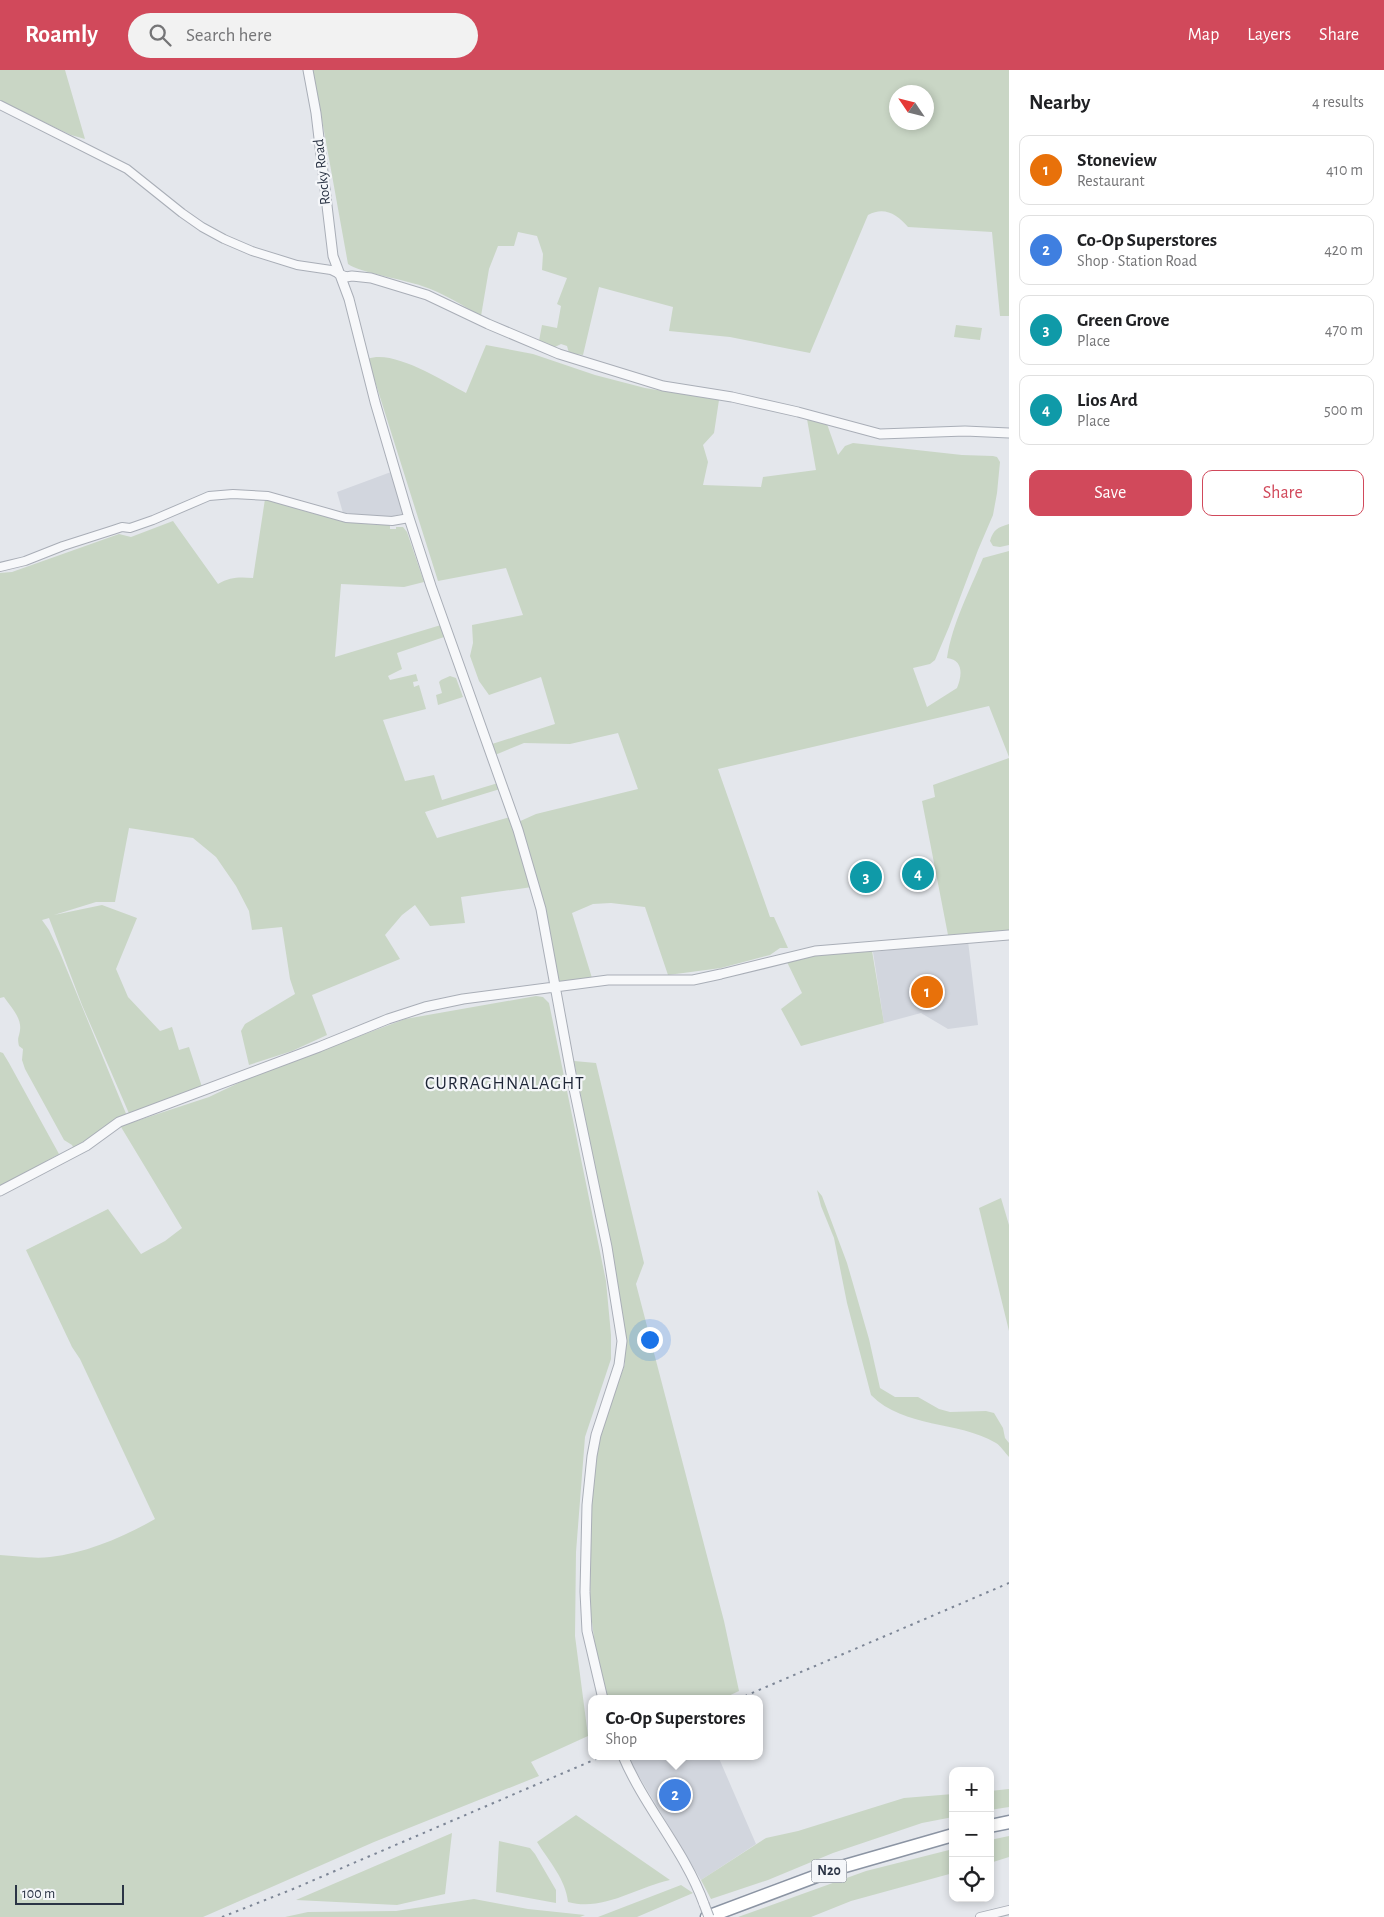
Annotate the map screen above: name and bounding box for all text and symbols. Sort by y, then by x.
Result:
search box [128,13,478,58]
icon: search [146,21,174,49]
text: Roamly [25,23,98,47]
text: Search here [186,26,272,45]
text: Map [1188,26,1219,44]
text: Layers [1247,26,1291,44]
text: Share [1319,26,1359,44]
north arrow [889,85,934,130]
text: Nearby [1029,92,1090,113]
text: 4 results [1312,94,1364,110]
street label: Rocky Road [311,138,333,206]
text: Stoneview [1077,151,1157,170]
text: 1 [1043,162,1049,178]
text: 410 m [1326,162,1363,178]
text: Restaurant [1077,173,1145,189]
text: Co-Op Superstores [1077,231,1217,250]
text: 2 [1042,242,1050,258]
text: 420 m [1324,242,1363,258]
text: Shop · Station Road [1077,253,1197,269]
text: Green Grove [1077,311,1169,330]
text: 3 [1043,322,1049,338]
text: 470 m [1325,322,1363,338]
text: Place [1077,333,1110,349]
text: Lios Ard [1077,391,1138,410]
text: 4 [1042,402,1050,418]
text: 500 m [1324,402,1363,418]
text: Place [1077,413,1110,429]
button: Save [1029,470,1192,516]
button: Share [1202,470,1364,516]
pin: 4 [902,855,934,893]
pin: 3 [850,858,882,896]
pin: 1 [911,973,943,1011]
district label: CURRAGHNALAGHT [425,1075,585,1093]
your location [637,1327,663,1353]
popup [588,1695,763,1760]
text: Co-Op Superstores [605,1709,746,1728]
text: Shop [605,1731,637,1747]
map controls [949,1767,994,1902]
button: + [949,1767,994,1812]
pin: 2 [659,1776,691,1814]
button: − [949,1812,994,1857]
button: locate [949,1857,994,1902]
road number: N20 [812,1860,846,1882]
scale bar [15,1882,124,1905]
text: 100 m [22,1887,55,1901]

